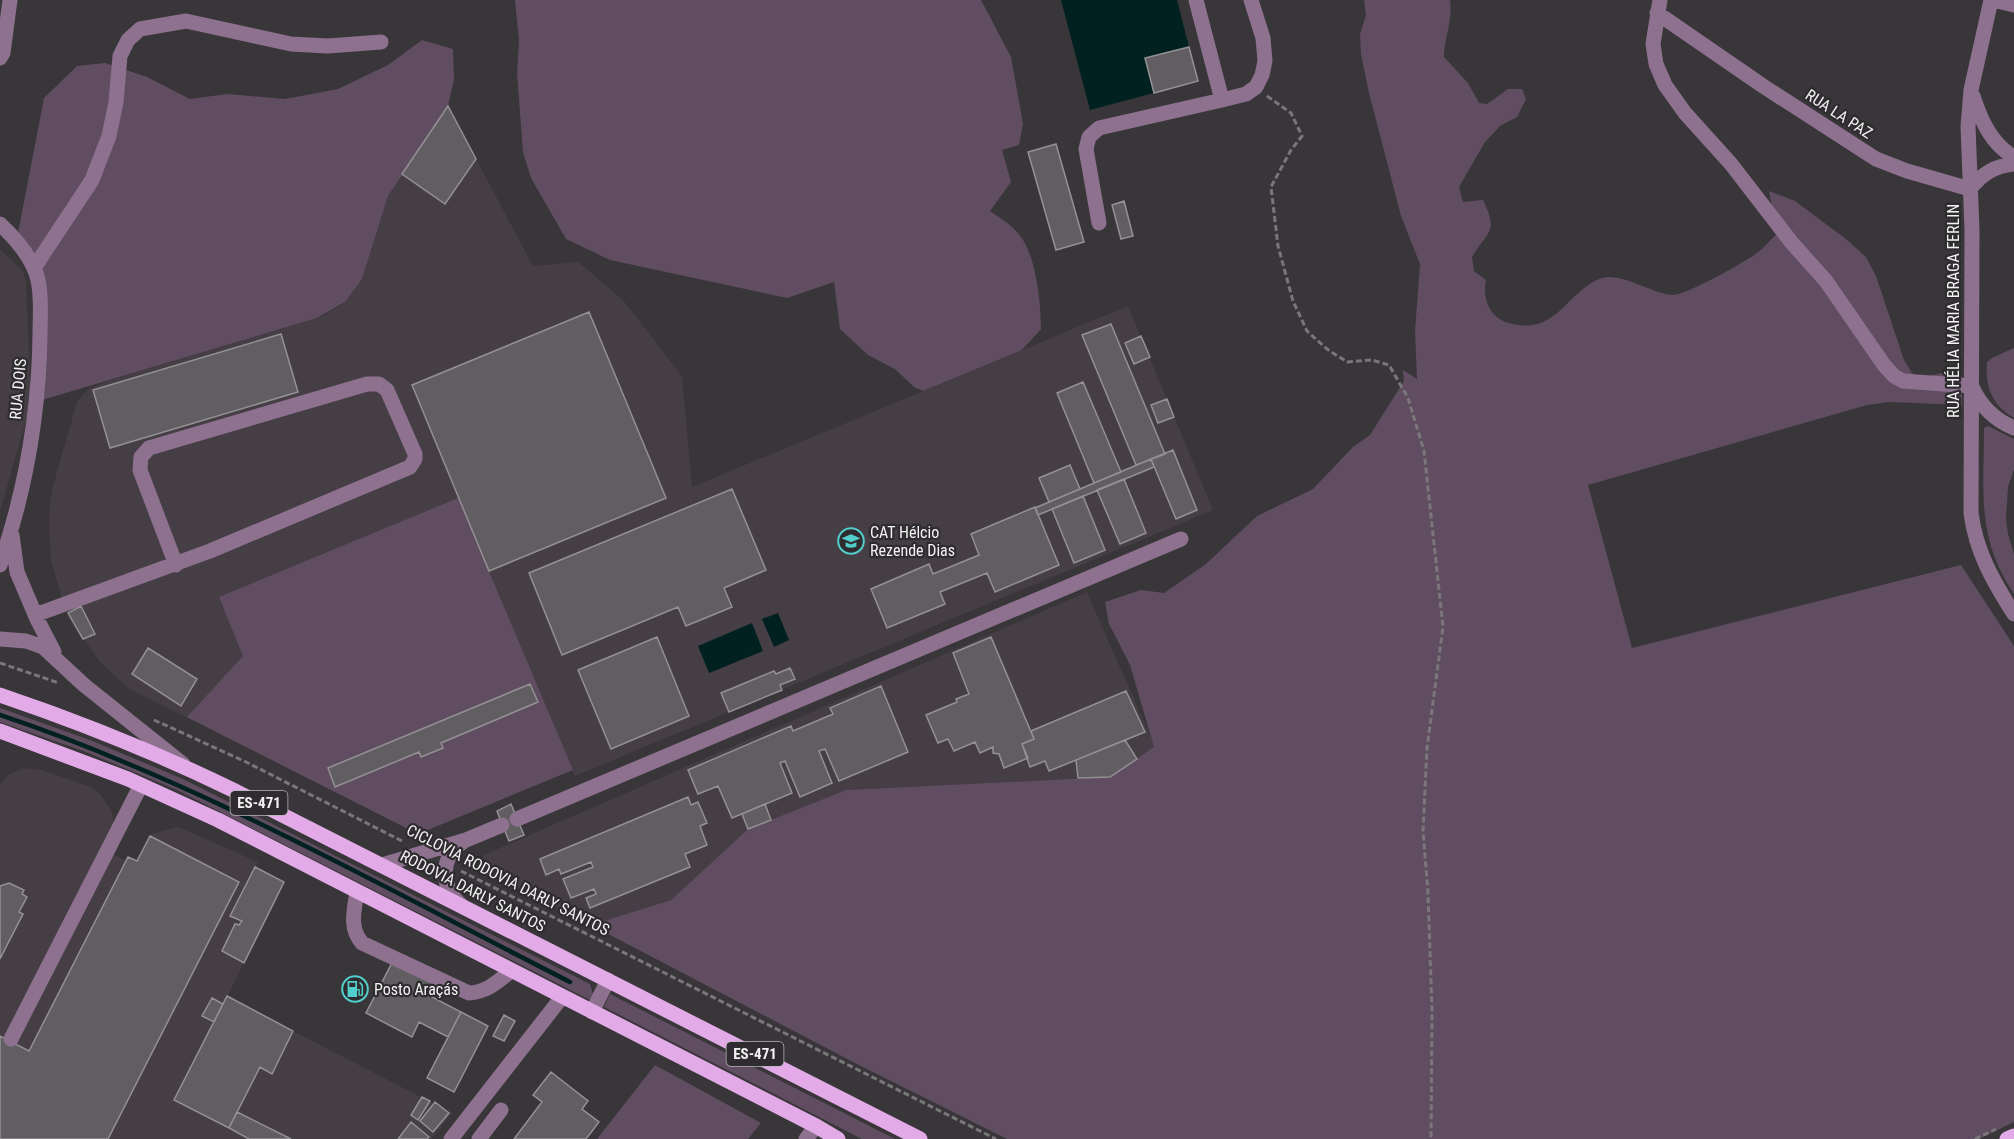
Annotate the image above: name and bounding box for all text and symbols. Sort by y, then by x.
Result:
street label: RUA LA PAZ [1802,85,1876,143]
street label: RUA HÉLIA MARIA BRAGA FERLIN [1944,204,1963,418]
street label: RUA DOIS [6,358,30,420]
place label: CAT Hélcio Rezende Dias [870,523,955,560]
school or university icon: CAT Hélcio Rezende Dias [836,526,866,556]
road number: ES-471 [230,791,288,815]
street label: CICLOVIA RODOVIA DARLY SANTOS [403,820,613,940]
street label: RODOVIA DARLY SANTOS [397,846,549,936]
fuel station icon: Posto Araçás [340,974,370,1004]
place label: Posto Araçás [374,980,458,999]
road number: ES-471 [726,1042,783,1066]

